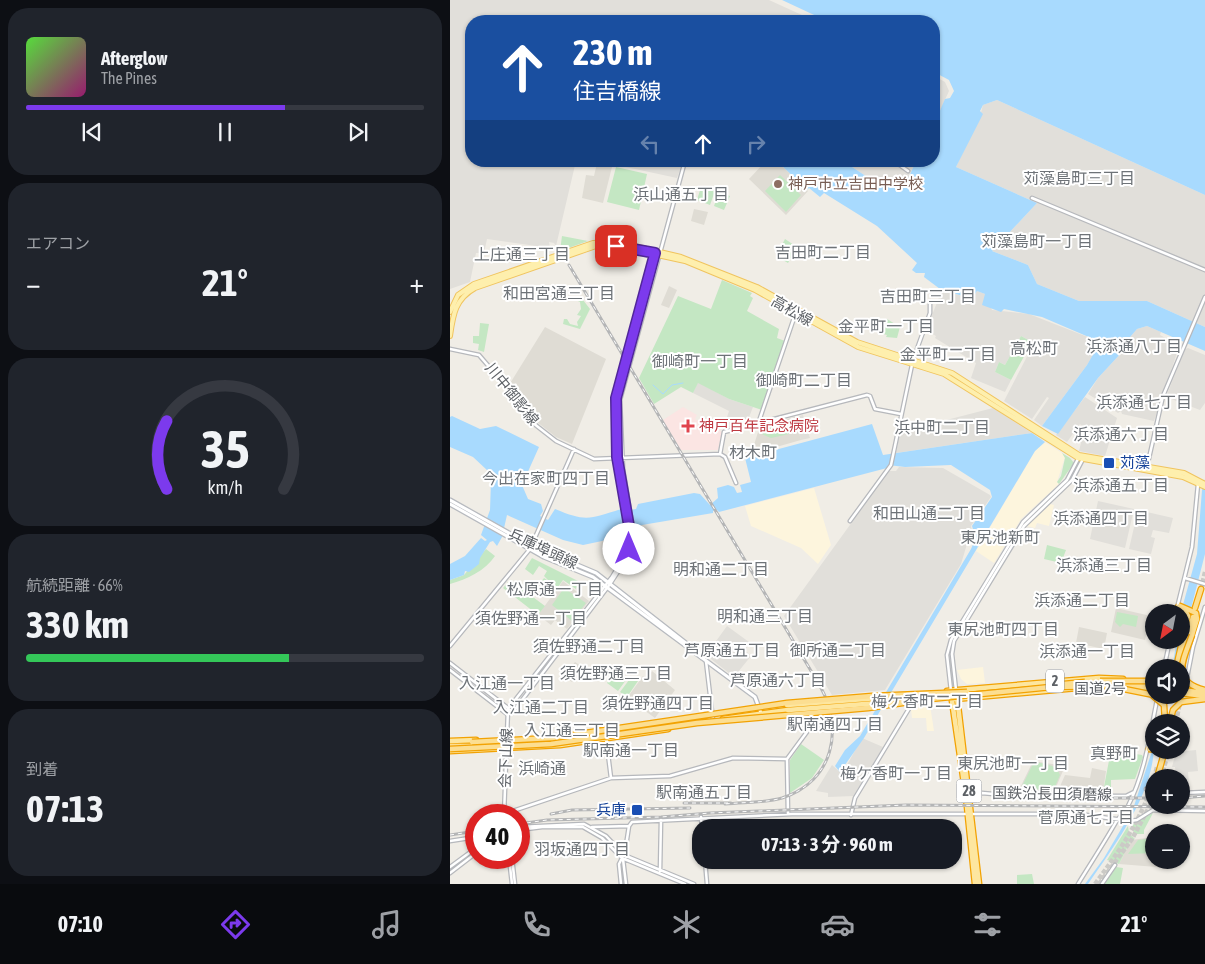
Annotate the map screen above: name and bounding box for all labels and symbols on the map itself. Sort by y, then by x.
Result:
district label: 苅藻島町三丁目 [1023,169,1135,187]
place label: 神戸市立吉田中学校 [788,175,923,192]
marker: 神戸市立吉田中学校 [772,178,784,190]
district label: 浜山通五丁目 [633,185,729,203]
pin [595,225,637,267]
district label: 苅藻島町一丁目 [981,232,1093,250]
district label: 吉田町二丁目 [775,243,871,261]
district label: 上庄通三丁目 [474,245,570,263]
district label: 和田宮通三丁目 [503,284,615,302]
district label: 吉田町三丁目 [880,287,976,305]
street label: 高松線 [769,292,816,329]
district label: 金平町一丁目 [838,317,934,335]
district label: 浜添通八丁目 [1086,337,1182,355]
district label: 高松町 [1010,339,1058,357]
district label: 金平町二丁目 [900,345,996,363]
district label: 御崎町一丁目 [652,352,748,370]
street label: 川中御影線 [482,359,543,428]
district label: 御崎町二丁目 [756,371,852,389]
district label: 浜添通七丁目 [1096,393,1192,411]
place label: 神戸百年記念病院 [699,417,819,434]
district label: 浜中町二丁目 [894,418,990,436]
marker: 神戸百年記念病院 [681,419,695,433]
district label: 浜添通六丁目 [1073,425,1169,443]
district label: 材木町 [729,443,777,461]
place label: 苅藻 [1120,454,1150,471]
marker: 苅藻 [1102,456,1116,470]
district label: 今出在家町四丁目 [482,469,610,487]
district label: 浜添通五丁目 [1073,476,1169,494]
district label: 和田山通二丁目 [873,504,985,522]
district label: 浜添通四丁目 [1053,509,1149,527]
position arrow [602,522,654,574]
street label: 兵庫埠頭線 [506,525,581,572]
district label: 東尻池新町 [960,528,1040,546]
district label: 浜添通三丁目 [1056,556,1152,574]
district label: 明和通二丁目 [673,560,769,578]
district label: 松原通一丁目 [507,580,603,598]
district label: 浜添通二丁目 [1034,591,1130,609]
north arrow [1145,604,1190,649]
district label: 明和通三丁目 [717,607,813,625]
district label: 須佐野通一丁目 [475,609,587,627]
district label: 東尻池町四丁目 [947,620,1059,638]
district label: 須佐野通二丁目 [533,637,645,655]
district label: 芦原通五丁目 [684,641,780,659]
district label: 御所通二丁目 [790,641,886,659]
district label: 浜添通一丁目 [1039,642,1135,660]
district label: 須佐野通三丁目 [560,664,672,682]
road number: 2 [1046,669,1064,692]
district label: 芦原通六丁目 [730,671,826,689]
district label: 入江通一丁目 [459,674,555,692]
street label: 国道2号 [1074,680,1126,697]
district label: 梅ケ香町二丁目 [871,692,983,710]
district label: 須佐野通四丁目 [602,694,714,712]
district label: 入江通二丁目 [493,698,589,716]
district label: 駅南通四丁目 [787,715,883,733]
district label: 入江通三丁目 [524,721,620,739]
street label: 会下山線 [496,728,515,788]
district label: 駅南通一丁目 [583,741,679,759]
district label: 真野町 [1090,744,1138,762]
district label: 東尻池町一丁目 [957,754,1069,772]
district label: 浜崎通 [518,759,566,777]
district label: 梅ケ香町一丁目 [840,764,952,782]
road number: 28 [956,779,982,802]
district label: 駅南通五丁目 [656,783,752,801]
street label: 国鉄沿長田須磨線 [992,784,1112,803]
place label: 兵庫 [596,801,626,818]
marker: 兵庫 [630,803,644,817]
speed limit sign: 40 [465,804,530,869]
district label: 菅原通七丁目 [1038,808,1134,826]
district label: 羽坂通四丁目 [534,840,630,858]

